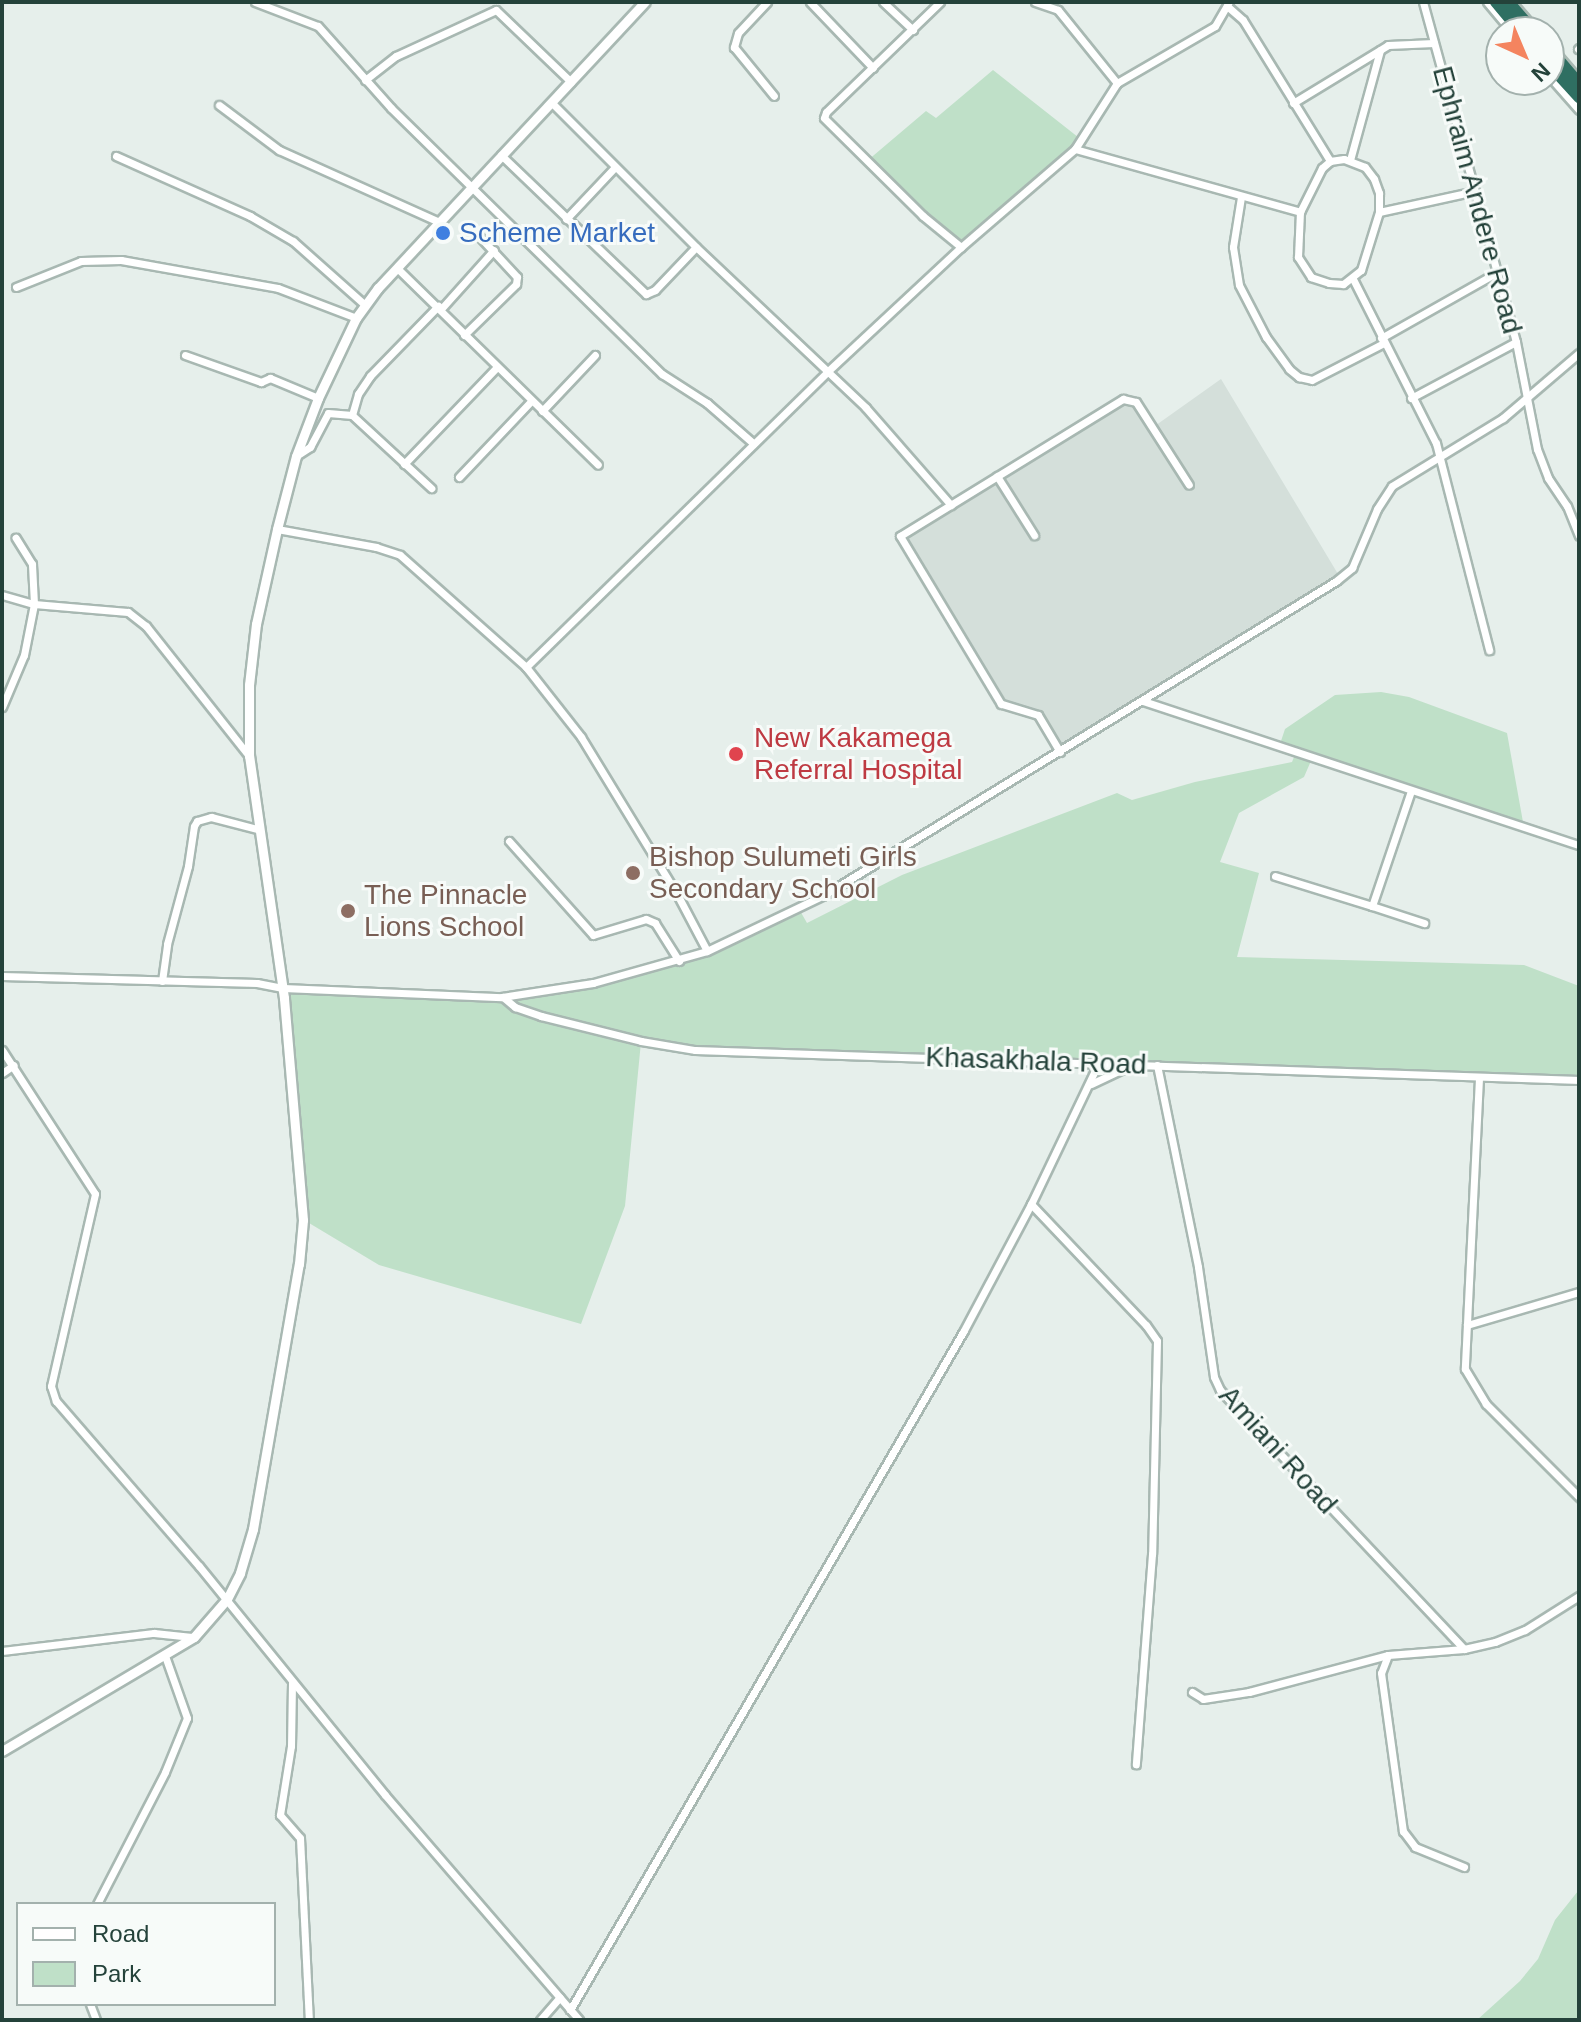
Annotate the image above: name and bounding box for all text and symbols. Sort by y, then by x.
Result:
north arrow [1485,16,1565,96]
text: N [1526,58,1555,87]
street label: Ephraim Andere Road [1425,62,1529,338]
place label: Scheme Market [459,216,655,250]
marker: Scheme Market [434,224,452,242]
place label: New Kakamega Referral Hospital [754,721,963,787]
marker: New Kakamega Referral Hospital [725,743,747,765]
place label: Bishop Sulumeti Girls Secondary School [649,840,917,906]
marker: Bishop Sulumeti Girls Secondary School [624,864,642,882]
place label: The Pinnacle Lions School [364,878,527,944]
marker: The Pinnacle Lions School [339,902,357,920]
street label: Khasakhala Road [925,1040,1147,1082]
street label: Amiani Road [1212,1379,1344,1521]
legend [16,1902,276,2006]
text: Road [92,1920,149,1947]
text: Park [92,1960,141,1987]

